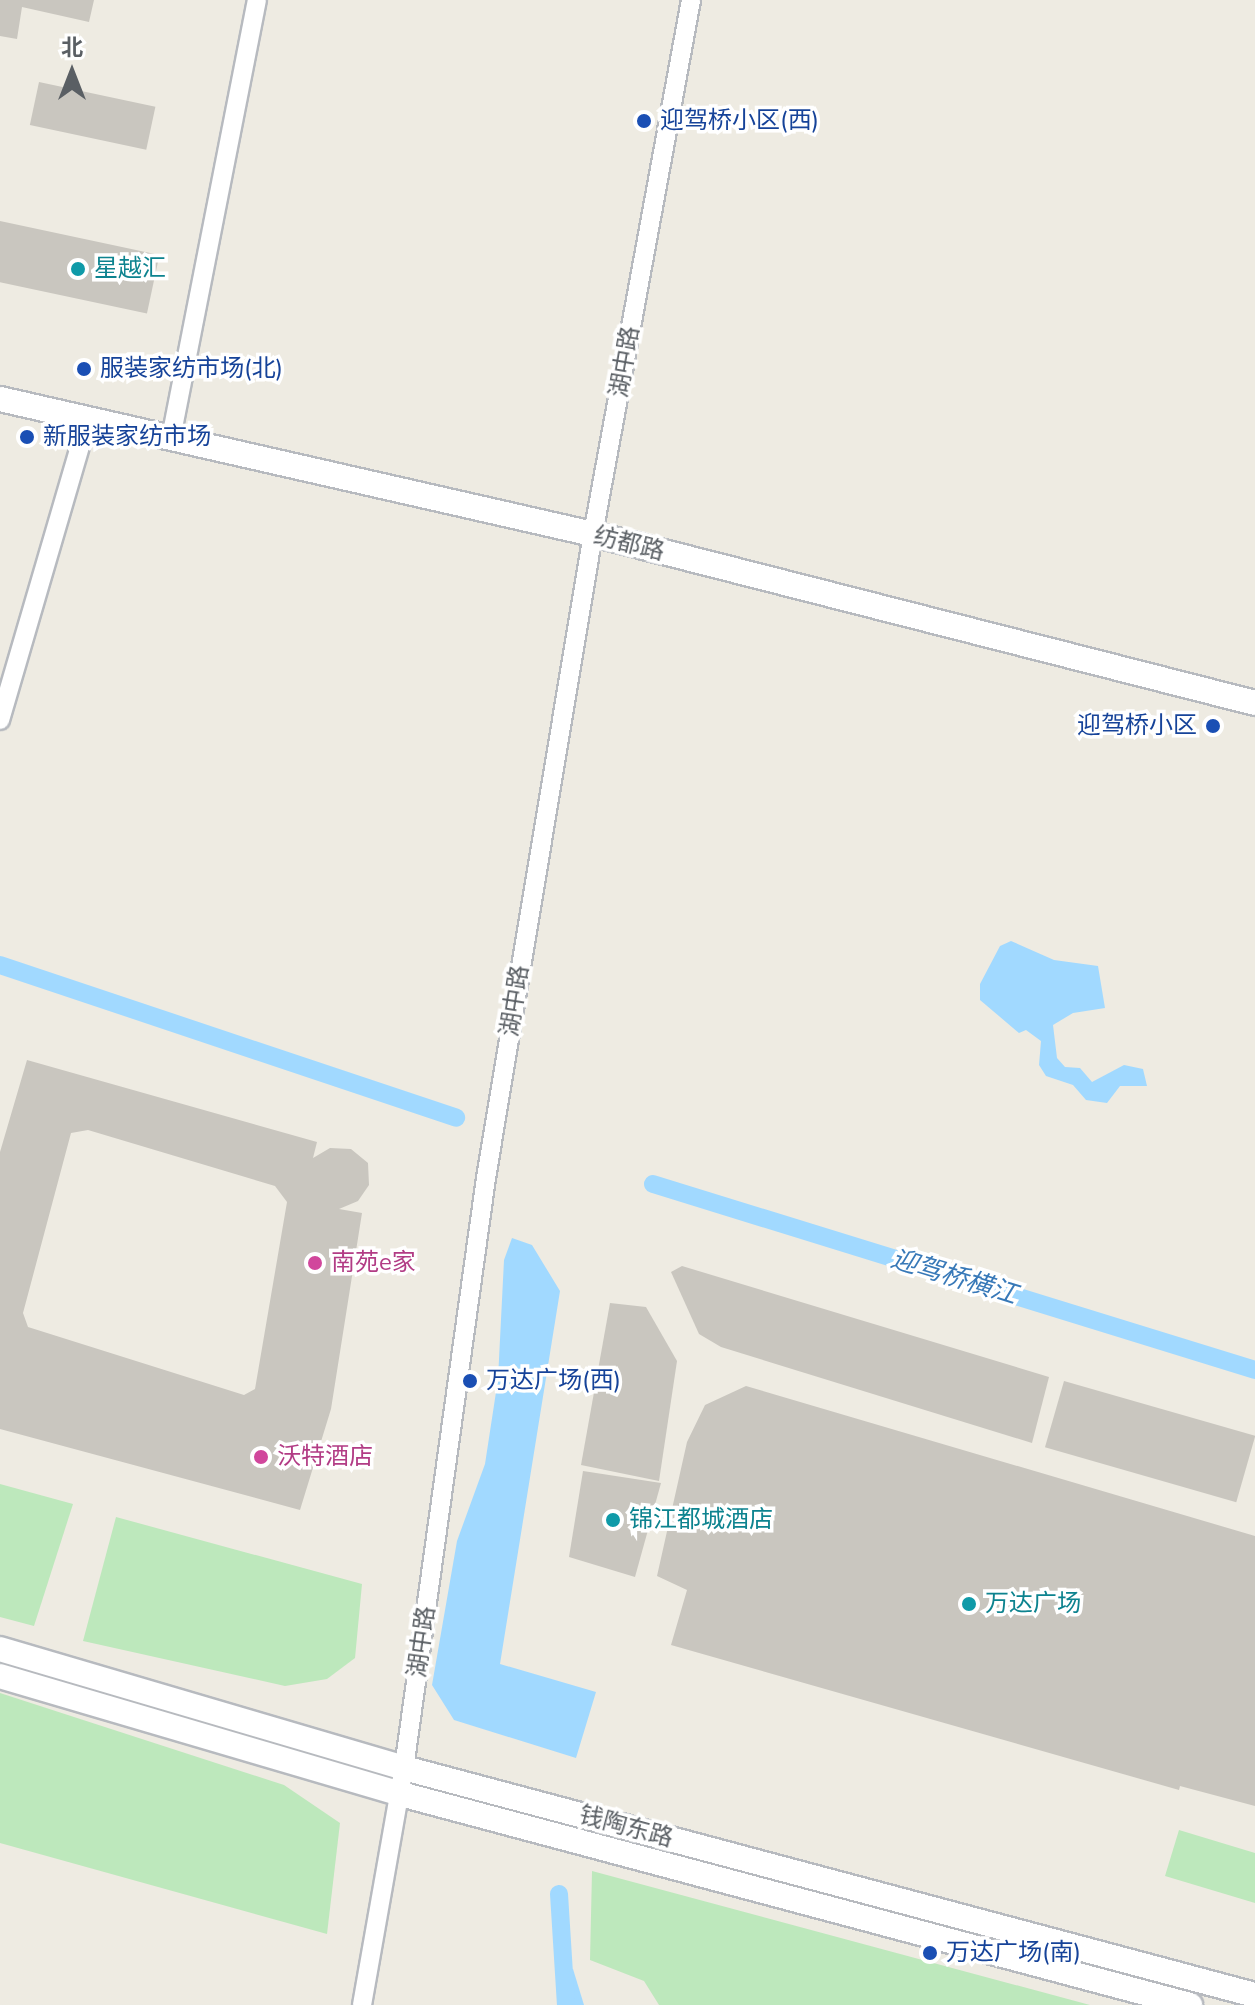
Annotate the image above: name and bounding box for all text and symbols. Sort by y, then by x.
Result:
north arrow [32,32,112,112]
text: 北 [61,33,83,63]
place label: 迎驾桥小区(西) [660,107,819,135]
marker: 迎驾桥小区(西) [635,112,653,130]
place label: 星越汇 [94,255,166,283]
marker: 星越汇 [69,260,87,278]
street label: 湖中路 [605,324,645,400]
place label: 服装家纺市场(北) [100,355,283,383]
marker: 服装家纺市场(北) [75,360,93,378]
place label: 新服装家纺市场 [43,423,211,451]
marker: 新服装家纺市场 [18,428,36,446]
street label: 纺都路 [591,521,667,567]
place label: 迎驾桥小区 [1077,712,1197,740]
marker: 迎驾桥小区 [1204,717,1222,735]
street label: 湖中路 [495,963,535,1039]
water label: 迎驾桥横江 [887,1243,1021,1311]
place label: 南苑e家 [331,1249,416,1277]
marker: 南苑e家 [306,1254,324,1272]
place label: 万达广场(西) [486,1367,621,1395]
marker: 万达广场(西) [461,1372,479,1390]
place label: 沃特酒店 [277,1443,373,1471]
marker: 沃特酒店 [252,1448,270,1466]
place label: 锦江都城酒店 [629,1506,773,1534]
marker: 锦江都城酒店 [604,1511,622,1529]
place label: 万达广场 [985,1590,1081,1618]
marker: 万达广场 [960,1595,978,1613]
street label: 湖中路 [403,1604,441,1680]
street label: 钱陶东路 [576,1801,676,1853]
place label: 万达广场(南) [946,1939,1081,1967]
marker: 万达广场(南) [921,1944,939,1962]

